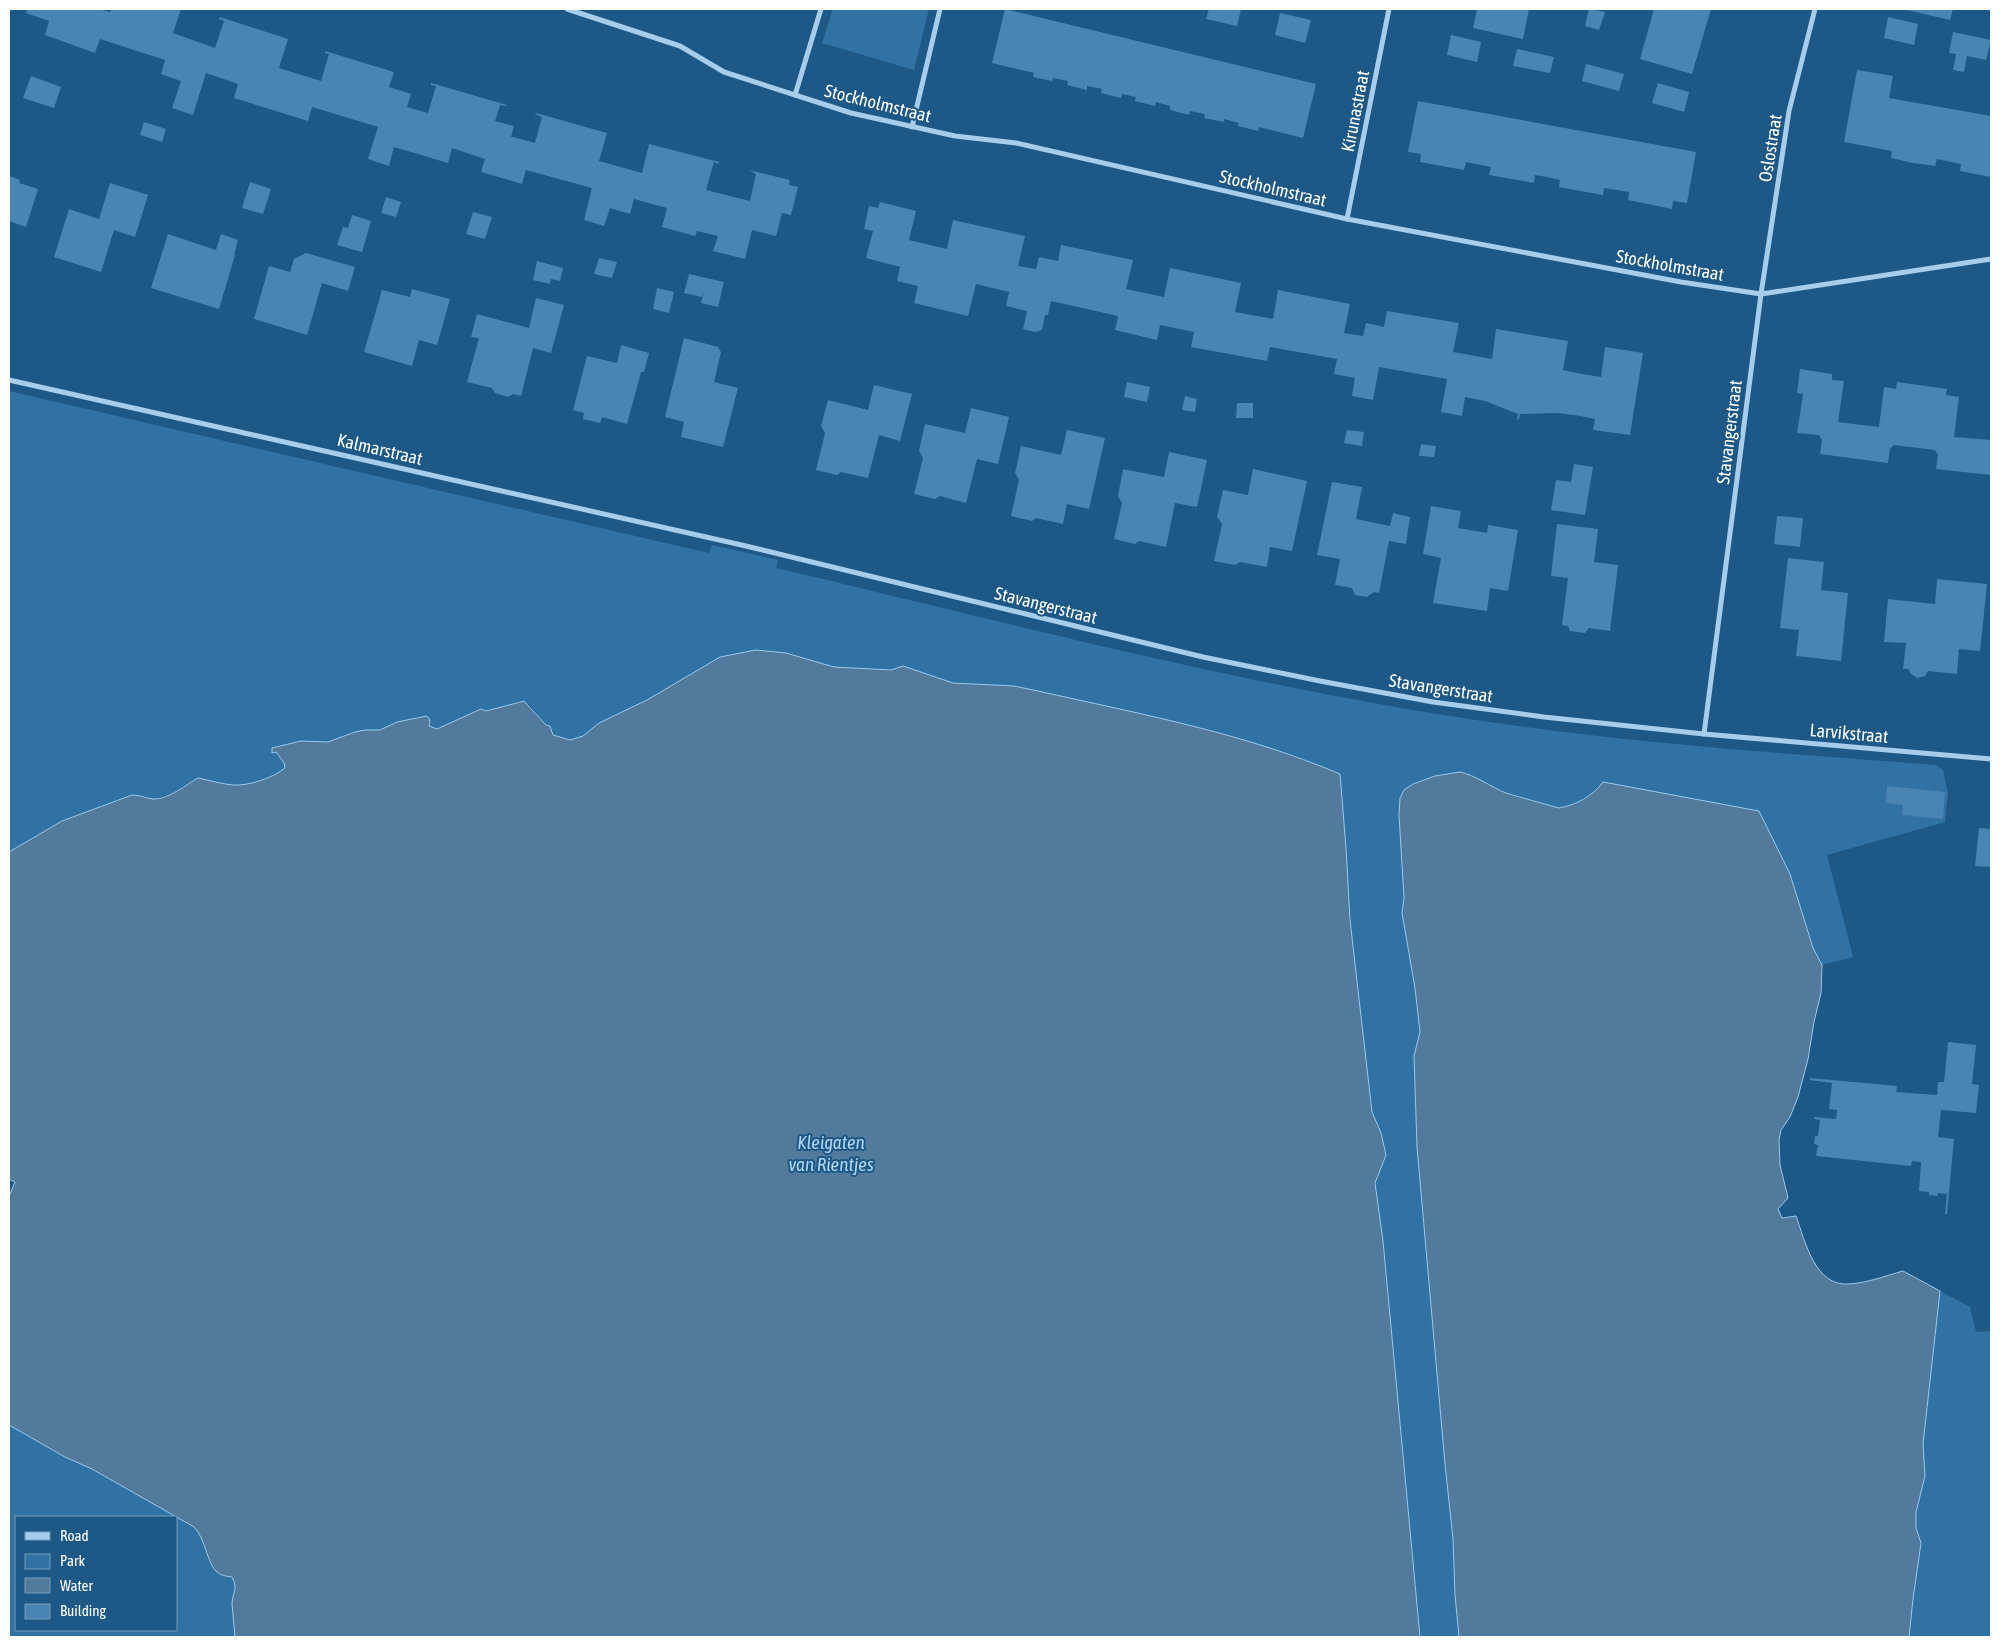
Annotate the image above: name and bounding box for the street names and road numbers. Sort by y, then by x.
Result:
street label: Kirunastraat [1337,69,1373,153]
street label: Stockholmstraat [823,80,933,126]
street label: Oslostraat [1754,113,1786,183]
street label: Stockholmstraat [1218,166,1328,210]
street label: Stockholmstraat [1615,245,1725,285]
street label: Stavangerstraat [1712,379,1746,485]
street label: Kalmarstraat [335,429,425,469]
street label: Stavangerstraat [993,582,1099,628]
street label: Stavangerstraat [1388,669,1494,707]
street label: Larvikstraat [1809,719,1889,747]

